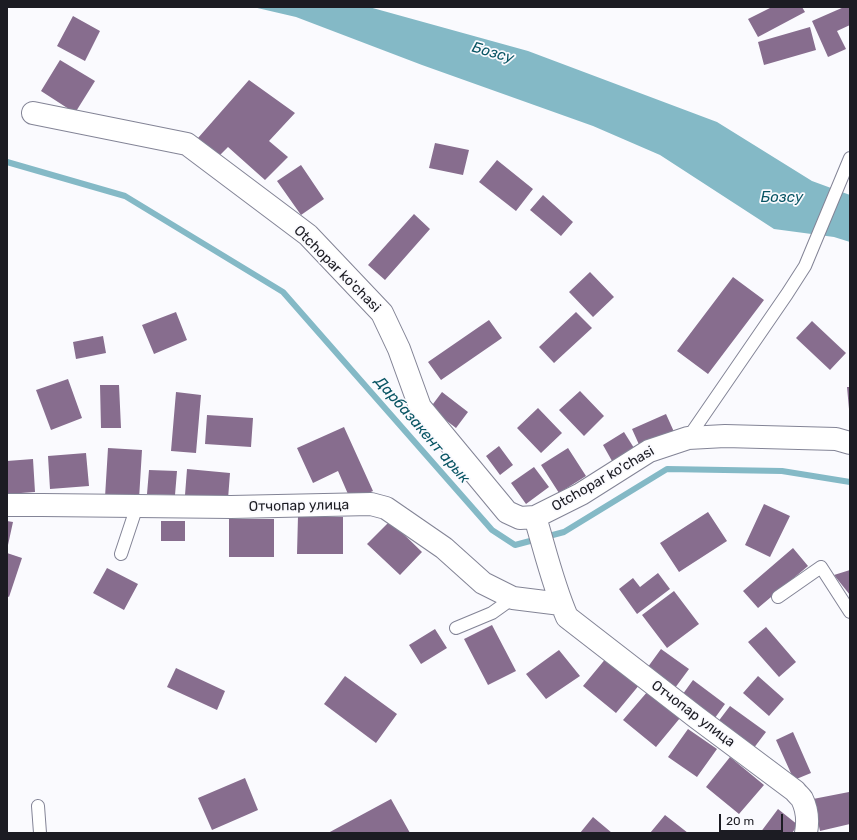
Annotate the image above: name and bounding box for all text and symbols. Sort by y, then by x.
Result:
water label: Бозсу [470,38,516,68]
water label: Бозсу [761,189,803,207]
street label: Otchopar ko'chasi [290,222,384,316]
water label: Дарбазакент арык [371,373,473,487]
street label: Otchopar ko'chasi [549,443,657,515]
street label: Отчопар улица [249,497,349,515]
street label: Отчопар улица [648,677,738,751]
scale bar [721,806,785,832]
text: 20 m [726,814,754,828]

